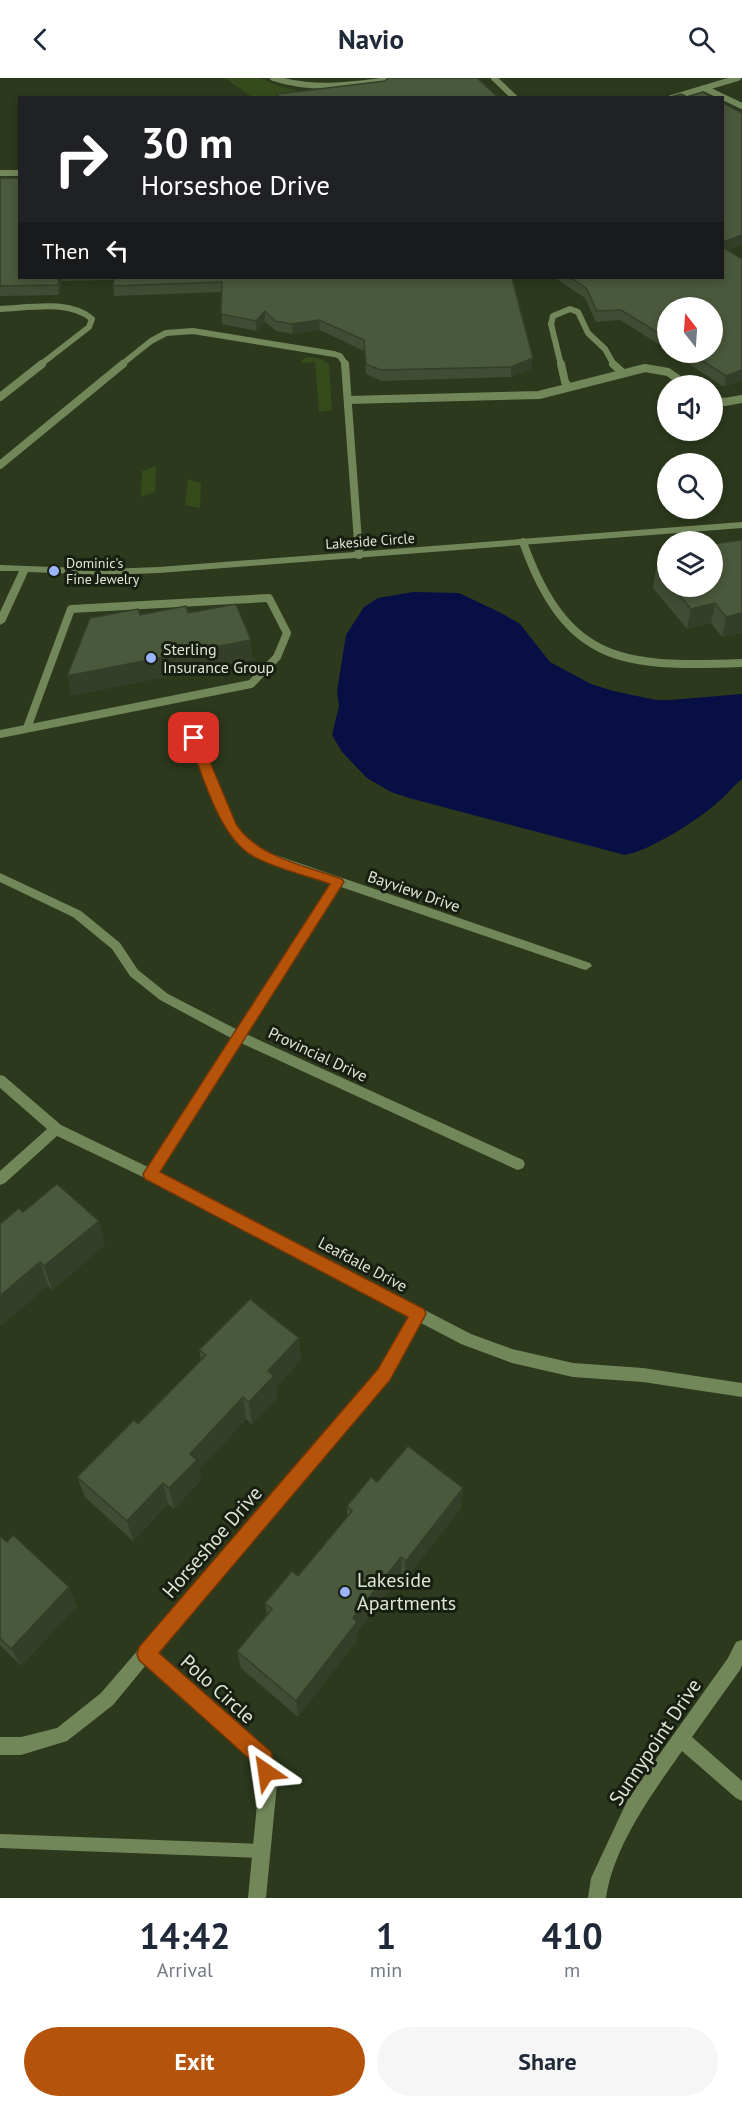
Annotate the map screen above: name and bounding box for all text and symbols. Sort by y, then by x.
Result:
text: Navio [338,22,404,56]
icon: back [24,23,57,56]
icon: search [685,23,718,56]
text: 30 m [141,115,233,170]
icon: right [42,120,120,198]
text: Horseshoe Drive [141,168,330,202]
icon: left [101,234,134,267]
text: Then [42,237,89,265]
north arrow [657,297,723,363]
map controls [657,297,723,597]
button: sound [657,375,723,441]
button: search [657,453,723,519]
street label: Lakeside Circle [325,529,415,553]
button: layers [657,531,723,597]
place label: Dominic's Fine Jewelry [66,554,140,588]
marker: Dominic's Fine Jewelry [47,564,61,578]
place label: Sterling Insurance Group [163,639,274,677]
marker: Sterling Insurance Group [144,651,158,665]
pin [168,712,219,763]
icon: arrive [177,721,210,754]
street label: Bayview Drive [365,866,463,916]
street label: Provincial Drive [265,1022,371,1086]
street label: Leafdale Drive [315,1232,411,1296]
street label: Horseshoe Drive [156,1481,268,1603]
place label: Lakeside Apartments [357,1567,456,1616]
marker: Lakeside Apartments [338,1585,352,1599]
street label: Polo Circle [175,1649,261,1729]
street label: Sunnypoint Drive [603,1674,707,1810]
position arrow [234,1740,298,1804]
text: 14:42 [139,1912,231,1959]
text: 1 [376,1912,396,1959]
text: 410 [542,1912,603,1959]
text: Arrival [157,1957,213,1983]
text: min [370,1957,402,1983]
text: m [564,1957,580,1983]
button: Exit [24,2027,365,2096]
button: Share [377,2027,718,2096]

